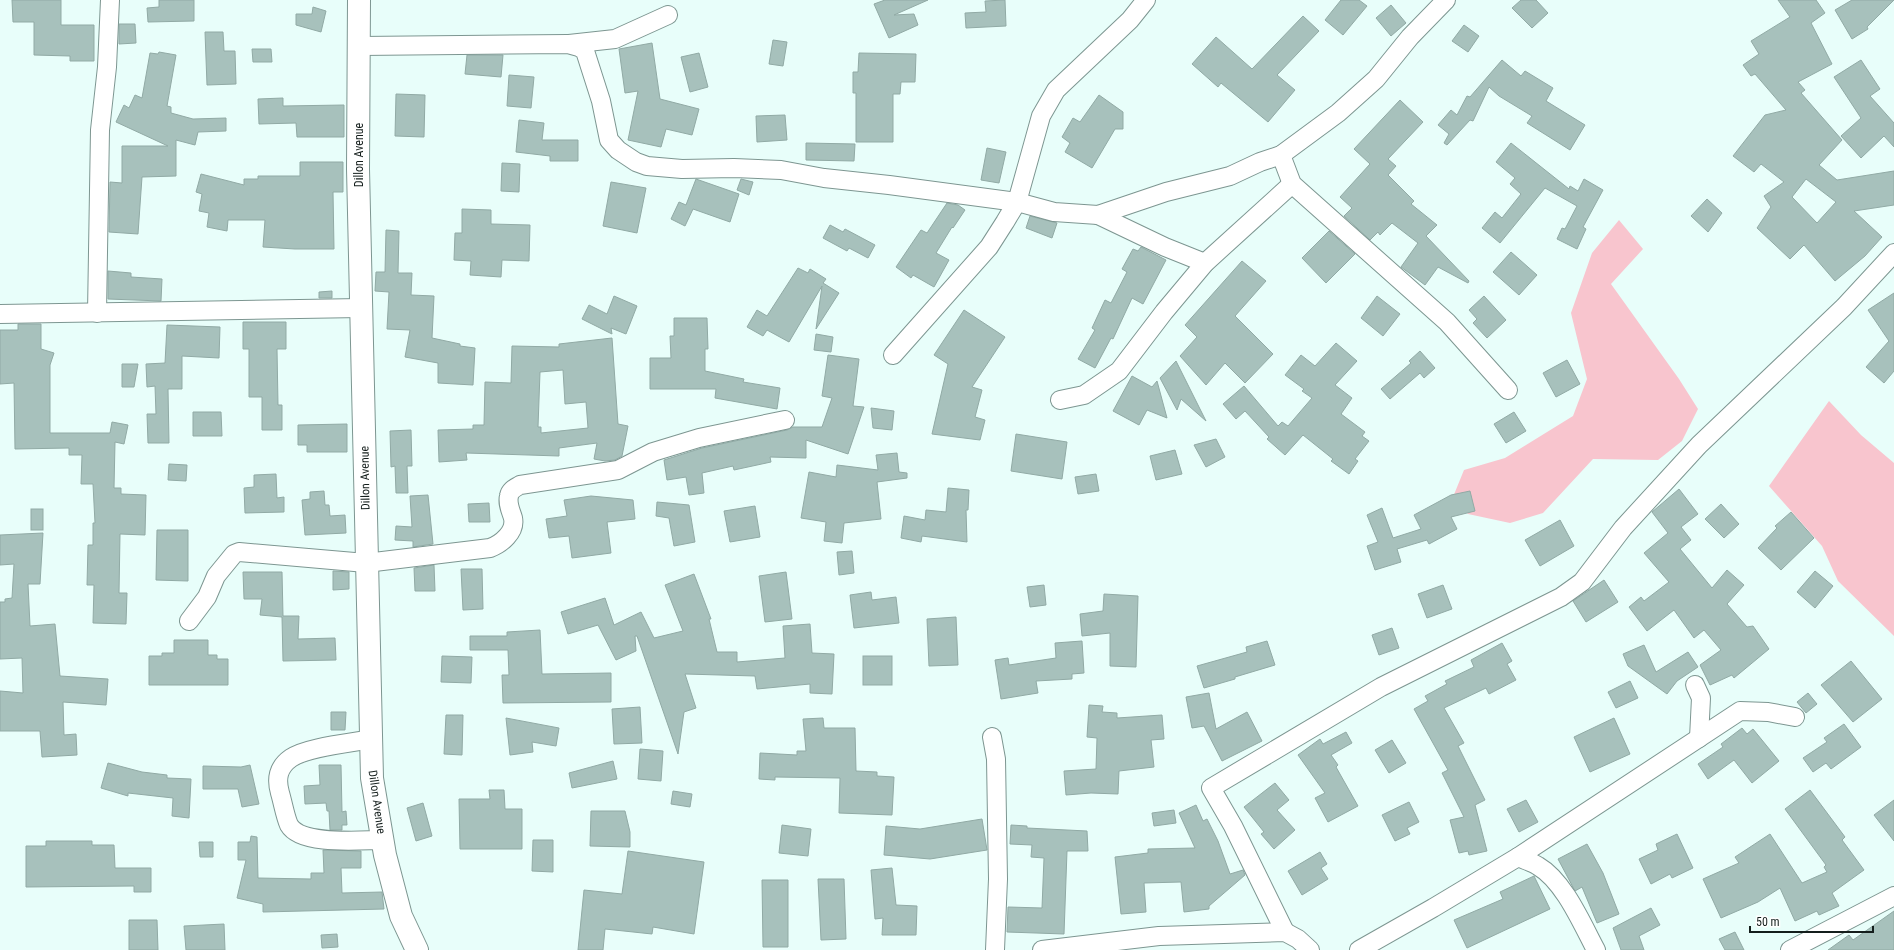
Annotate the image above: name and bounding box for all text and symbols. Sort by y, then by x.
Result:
street label: Dillon Avenue [352,123,366,187]
street label: Dillon Avenue [357,445,373,510]
street label: Dillon Avenue [366,769,388,835]
scale bar [1750,908,1873,934]
text: 50 m [1756,915,1780,929]

